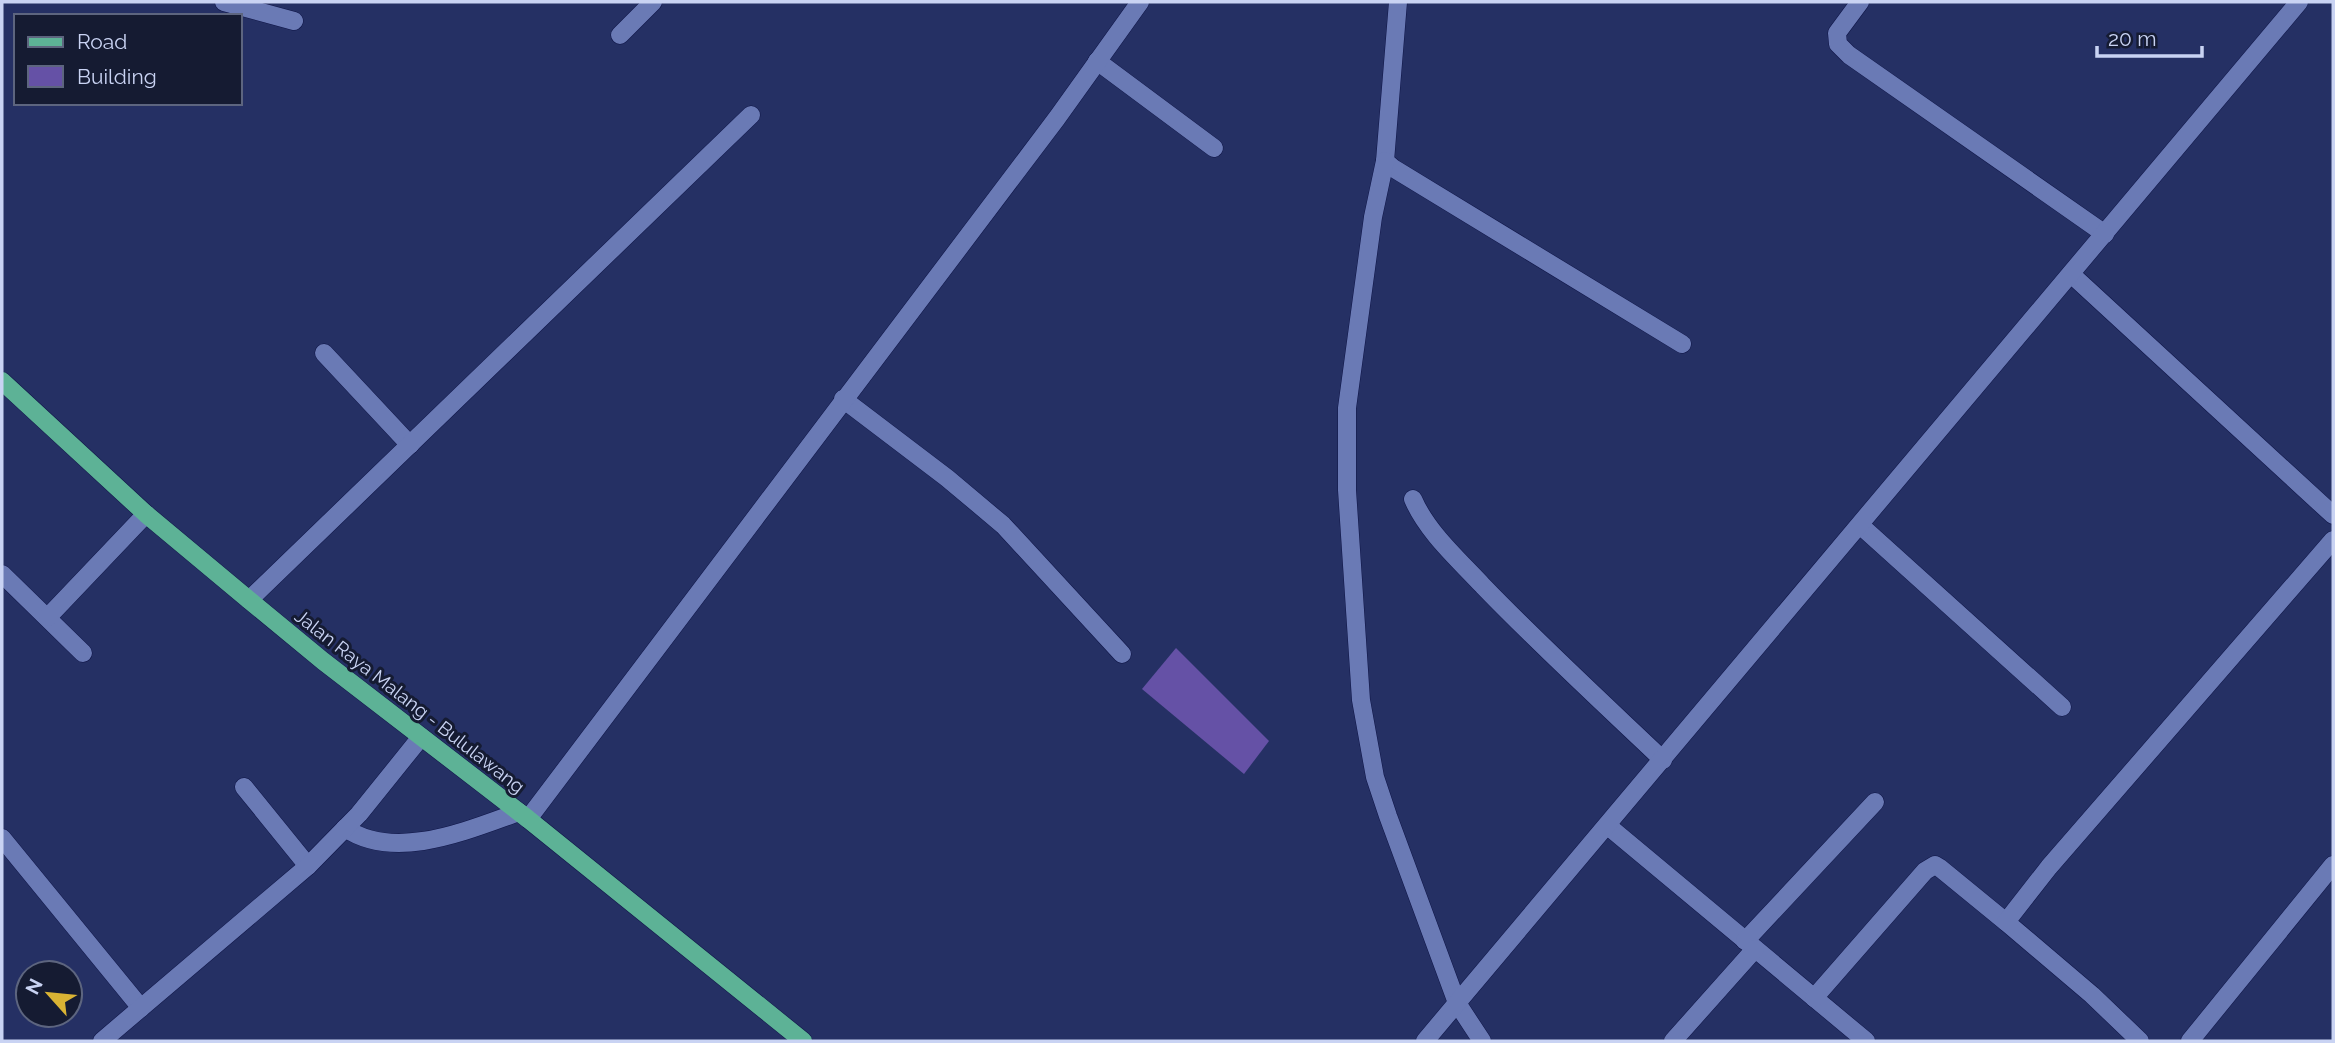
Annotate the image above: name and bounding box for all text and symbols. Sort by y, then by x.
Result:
legend [14,14,242,105]
scale bar [2097,14,2202,58]
text: 20 m [2108,26,2156,51]
text: Road [77,29,127,54]
text: Building [77,64,157,89]
street label: Jalan Raya Malang - Bululawang [291,605,529,797]
north arrow [14,959,84,1029]
text: N [21,975,47,998]

